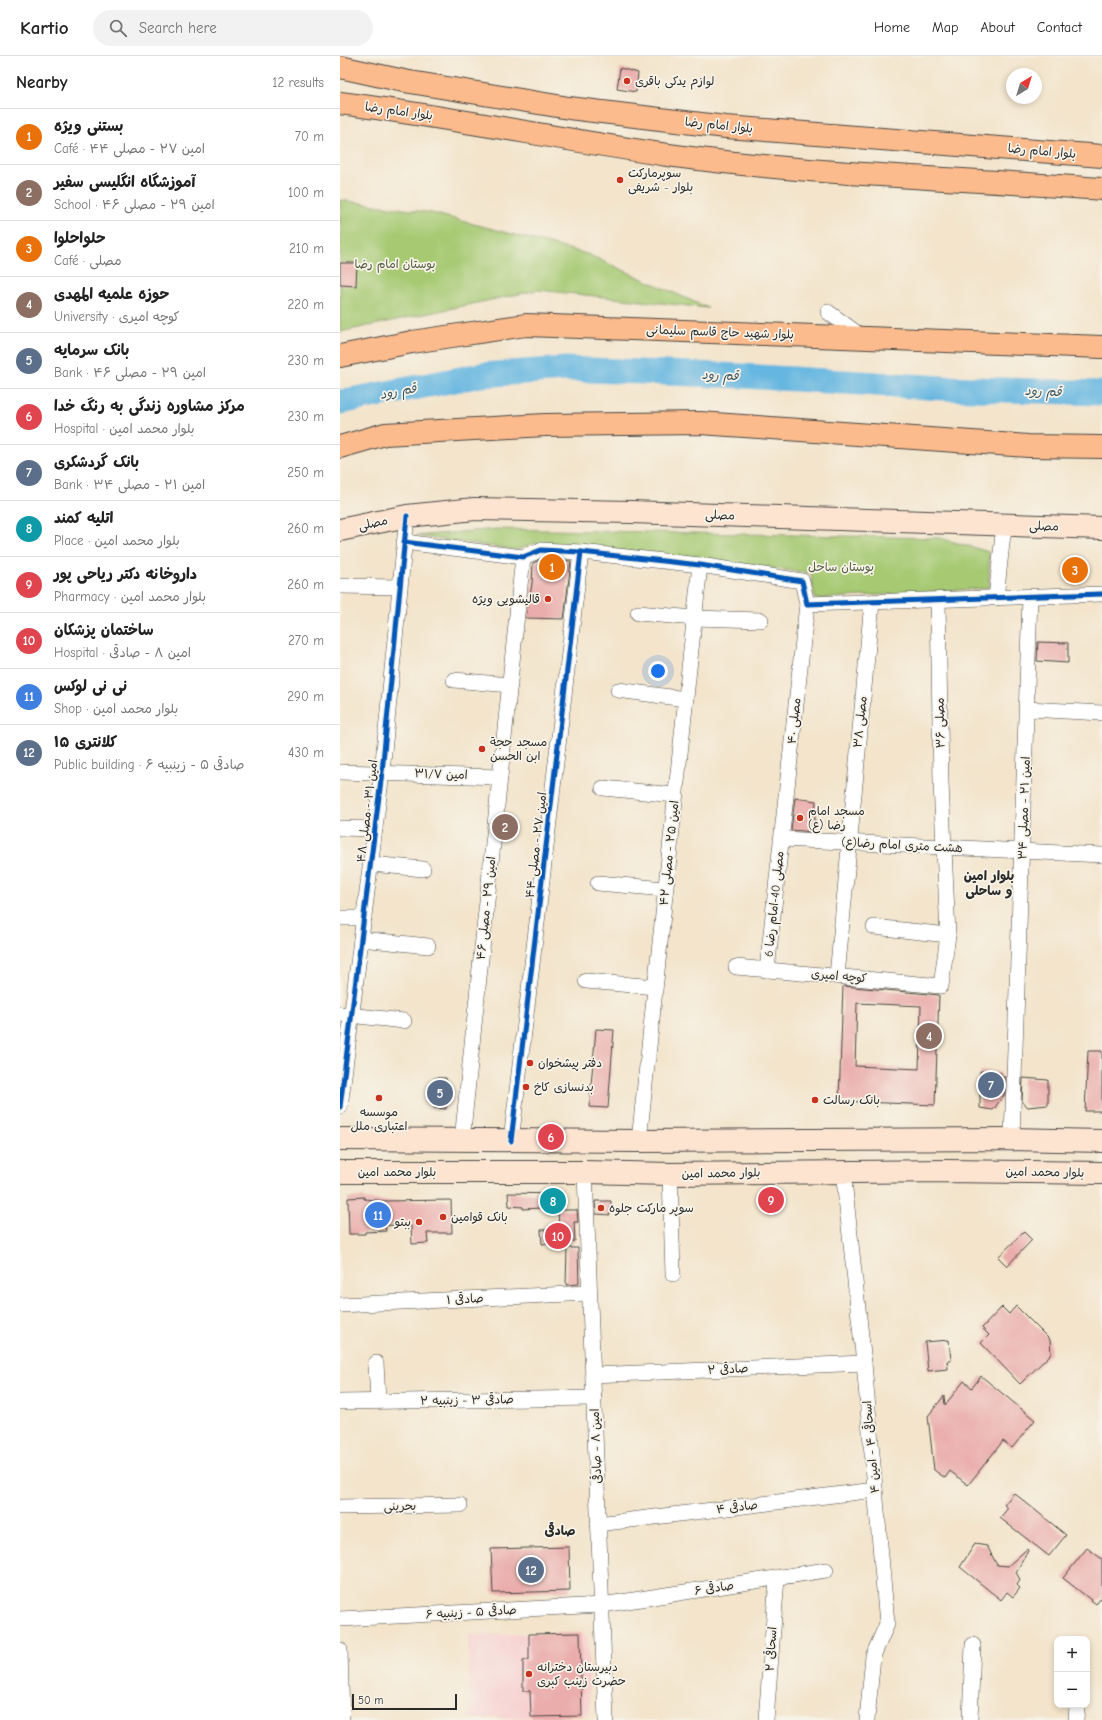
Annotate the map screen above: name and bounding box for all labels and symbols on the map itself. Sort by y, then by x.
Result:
north arrow [1006,68,1042,104]
place label: لوازم یدکی باقری [635,74,714,90]
marker: لوازم یدکی باقری [622,76,632,86]
street label: بلوار امام رضا [364,99,434,125]
street label: بلوار امام رضا [684,114,754,138]
street label: بلوار امام رضا [1007,141,1077,163]
place label: سوپرمارکت بلوار - شریفی [628,166,693,195]
marker: سوپرمارکت بلوار - شریفی [615,175,625,185]
park label: بوستان امام رضا [355,257,435,273]
street label: بلوار شهید حاج قاسم سلیمانی [646,322,794,344]
water label: قم رود [701,367,740,386]
water label: قم رود [378,380,420,405]
water label: قم رود [1024,383,1063,402]
street label: مصلی [705,507,735,524]
street label: مصلی [357,513,389,534]
street label: مصلی [1029,518,1059,535]
pin: 1 [539,552,565,582]
pin: 3 [1062,555,1088,585]
park label: بوستان ساحل [808,560,874,575]
place label: قالیشویی ویژه [472,592,540,607]
marker: قالیشویی ویژه [543,594,553,604]
your location [648,661,668,681]
street label: مصلی ۳۸ [850,695,871,749]
street label: مصلی ۴۰ [785,697,804,745]
street label: مصلی ۳۶ [933,697,948,749]
place label: مسجد حجة ابن الحسن [490,735,547,764]
marker: مسجد حجة ابن الحسن [477,744,487,754]
street label: امین ۲۱ - مصلی ۳۴ [1015,756,1034,860]
street label: امین ۳۱ - مصلی ۴۸ [354,759,381,863]
street label: امین ۳۱/۷ [414,766,468,782]
street label: امین ۲۷ - مصلی ۴۴ [523,791,550,899]
street label: امین ۲۵ - مصلی ۴۲ [657,800,682,906]
place label: مسجد امام رضا (ع) [808,804,865,834]
pin: 2 [492,812,518,842]
marker: مسجد امام رضا (ع) [795,813,805,823]
street label: هشت متری امام رضا(ع) [841,835,963,857]
street label: مصلی 40-امام رضا 6 [761,850,789,958]
street label: امین ۲۹ - مصلی ۴۶ [474,855,499,961]
district label: بلوار امین و ساحلی [964,868,1015,899]
street label: کوچه امیری [810,967,868,985]
pin: 4 [916,1021,942,1051]
place label: دفتر پیشخوان [538,1056,602,1071]
marker: دفتر پیشخوان [525,1058,535,1068]
pin: 7 [978,1070,1004,1100]
pin: 5 [427,1078,453,1108]
place label: بدنسازی کاخ [534,1080,594,1096]
marker: بدنسازی کاخ [521,1082,531,1092]
marker: موسسه اعتباری ملل [374,1093,384,1103]
place label: بانک رسالت [823,1093,880,1108]
marker: بانک رسالت [810,1095,820,1105]
place label: موسسه اعتباری ملل [350,1105,408,1134]
pin: 6 [538,1122,564,1152]
street label: بلوار محمد امین [1005,1164,1084,1181]
street label: بلوار محمد امین [358,1165,436,1180]
street label: بلوار محمد امین [682,1165,761,1182]
pin: 9 [758,1185,784,1215]
pin: 8 [540,1186,566,1216]
pin: 11 [365,1200,391,1230]
place label: سوپر مارکت جلوه [609,1201,694,1216]
marker: سوپر مارکت جلوه [596,1203,606,1213]
place label: بانک قوامین [451,1210,508,1225]
marker: بانک قوامین [438,1212,448,1222]
place label: ببتو [394,1215,411,1230]
marker: ببتو [414,1217,424,1227]
pin: 10 [545,1221,571,1251]
street label: صادقی ۱ [446,1291,484,1307]
street label: صادقی ۲ [707,1361,749,1377]
street label: صادقی ۳ - زینبیه ۲ [420,1392,514,1409]
street label: اسحاقی ۴ - امین ۴ [860,1400,882,1494]
street label: امین ۸ - صادقی [588,1408,604,1484]
street label: صادقی ۴ [715,1498,759,1516]
street label: بحرینی [384,1499,416,1514]
district label: صادقی [545,1522,576,1538]
pin: 12 [518,1555,544,1585]
street label: صادقی ۶ [693,1578,735,1598]
street label: صادقی ۵ - زینبیه ۶ [425,1603,517,1622]
street label: اسحاقی ۲ [762,1626,780,1672]
place label: دبیرستان دخترانه حضرت زینب کبری [537,1660,626,1689]
marker: دبیرستان دخترانه حضرت زینب کبری [524,1669,534,1679]
scale bar [352,1692,457,1711]

